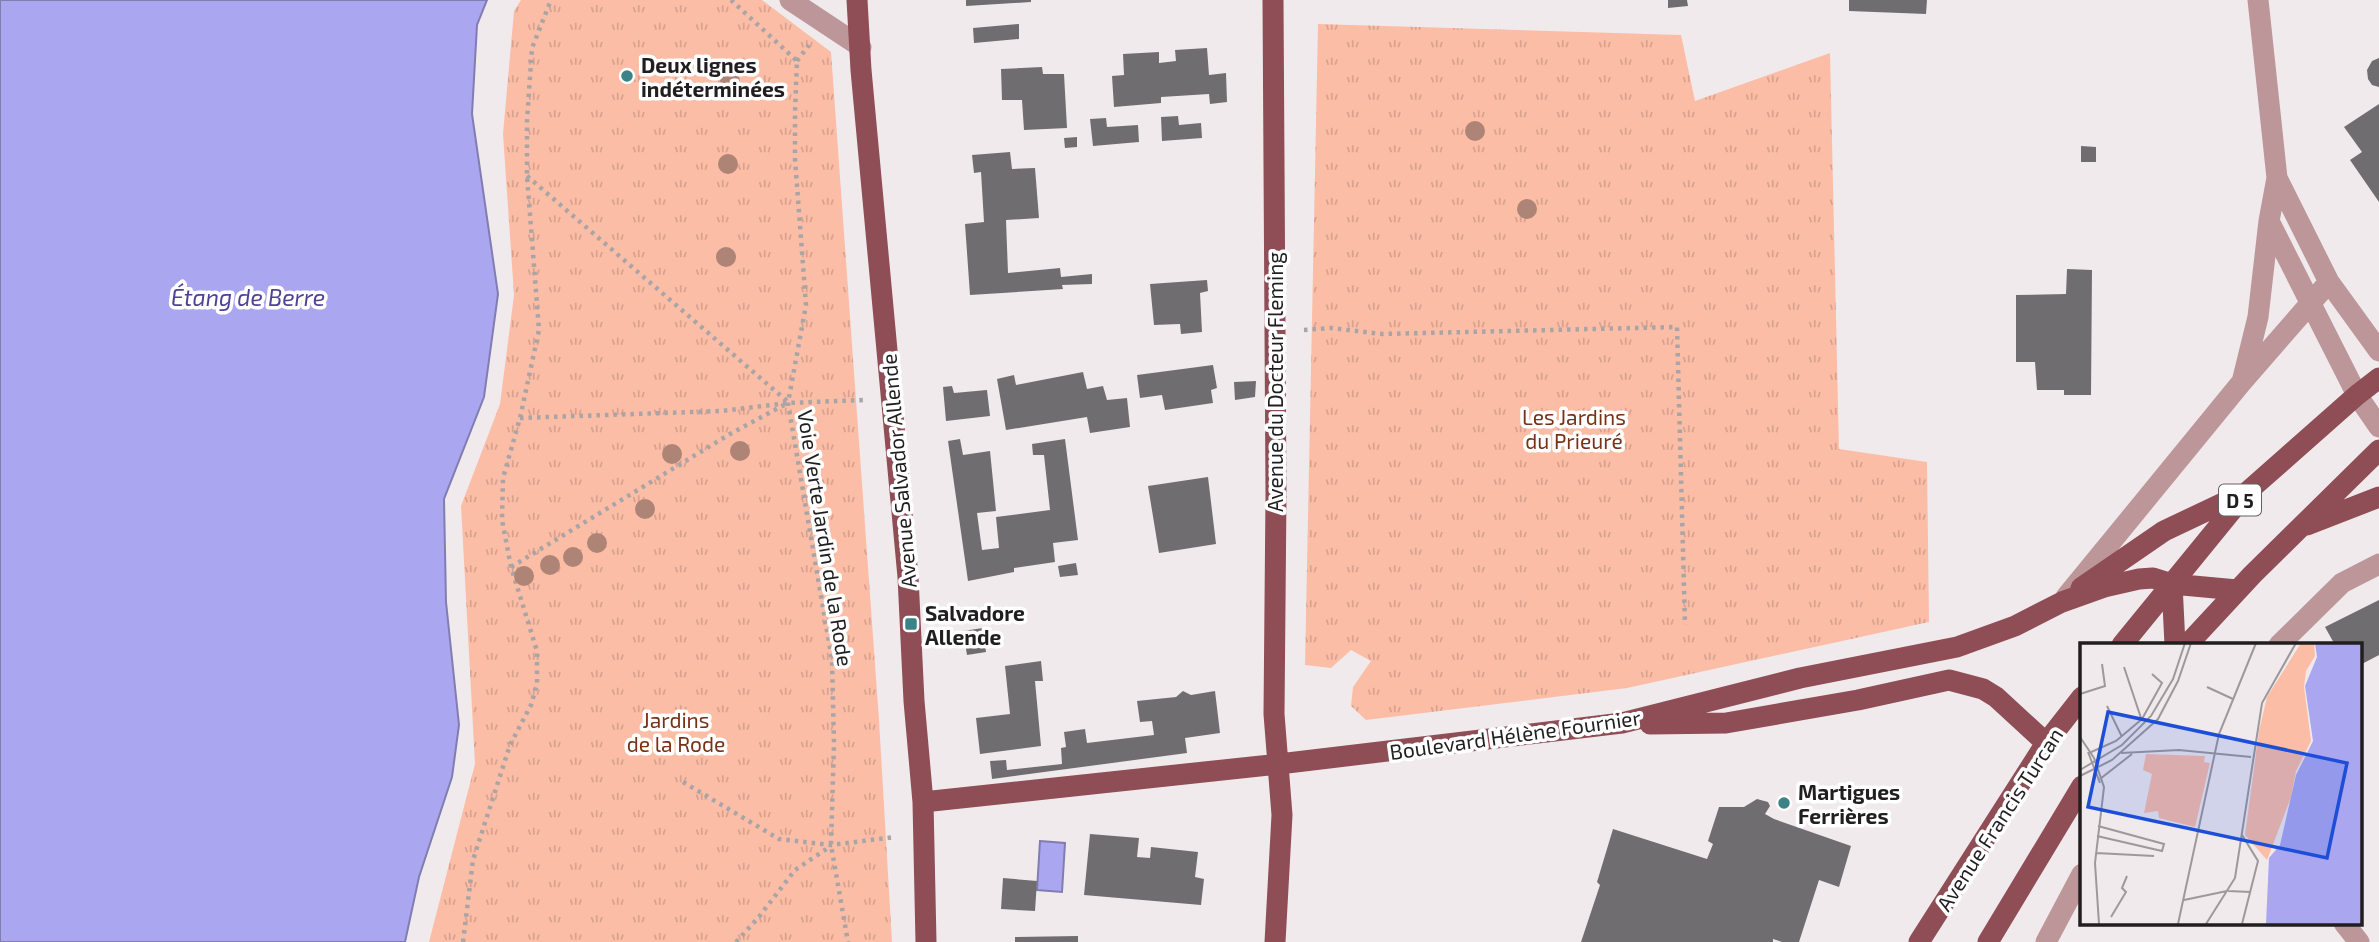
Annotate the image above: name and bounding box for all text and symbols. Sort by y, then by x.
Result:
place label: Deux lignes indéterminées [641,52,785,101]
marker: Deux lignes indéterminées [619,68,635,84]
street label: Avenue du Docteur Fleming [1262,252,1287,512]
water label: Étang de Berre [171,283,325,311]
street label: Avenue Salvador Allende [875,353,921,589]
park label: Les Jardins du Prieuré [1522,404,1626,453]
street label: Voie Verte Jardin de la Rode [793,408,859,668]
road number: D 5 [2219,485,2261,516]
place label: Salvadore Allende [925,600,1025,649]
marker: Salvadore Allende [903,616,919,632]
inset map [2080,643,2362,925]
street label: Boulevard Hélène Fournier [1388,704,1643,764]
park label: Jardins de la Rode [627,707,725,756]
street label: Avenue Francis Turcan [1931,723,2067,915]
place label: Martigues Ferrières [1798,779,1900,828]
marker: Martigues Ferrières [1776,795,1792,811]

